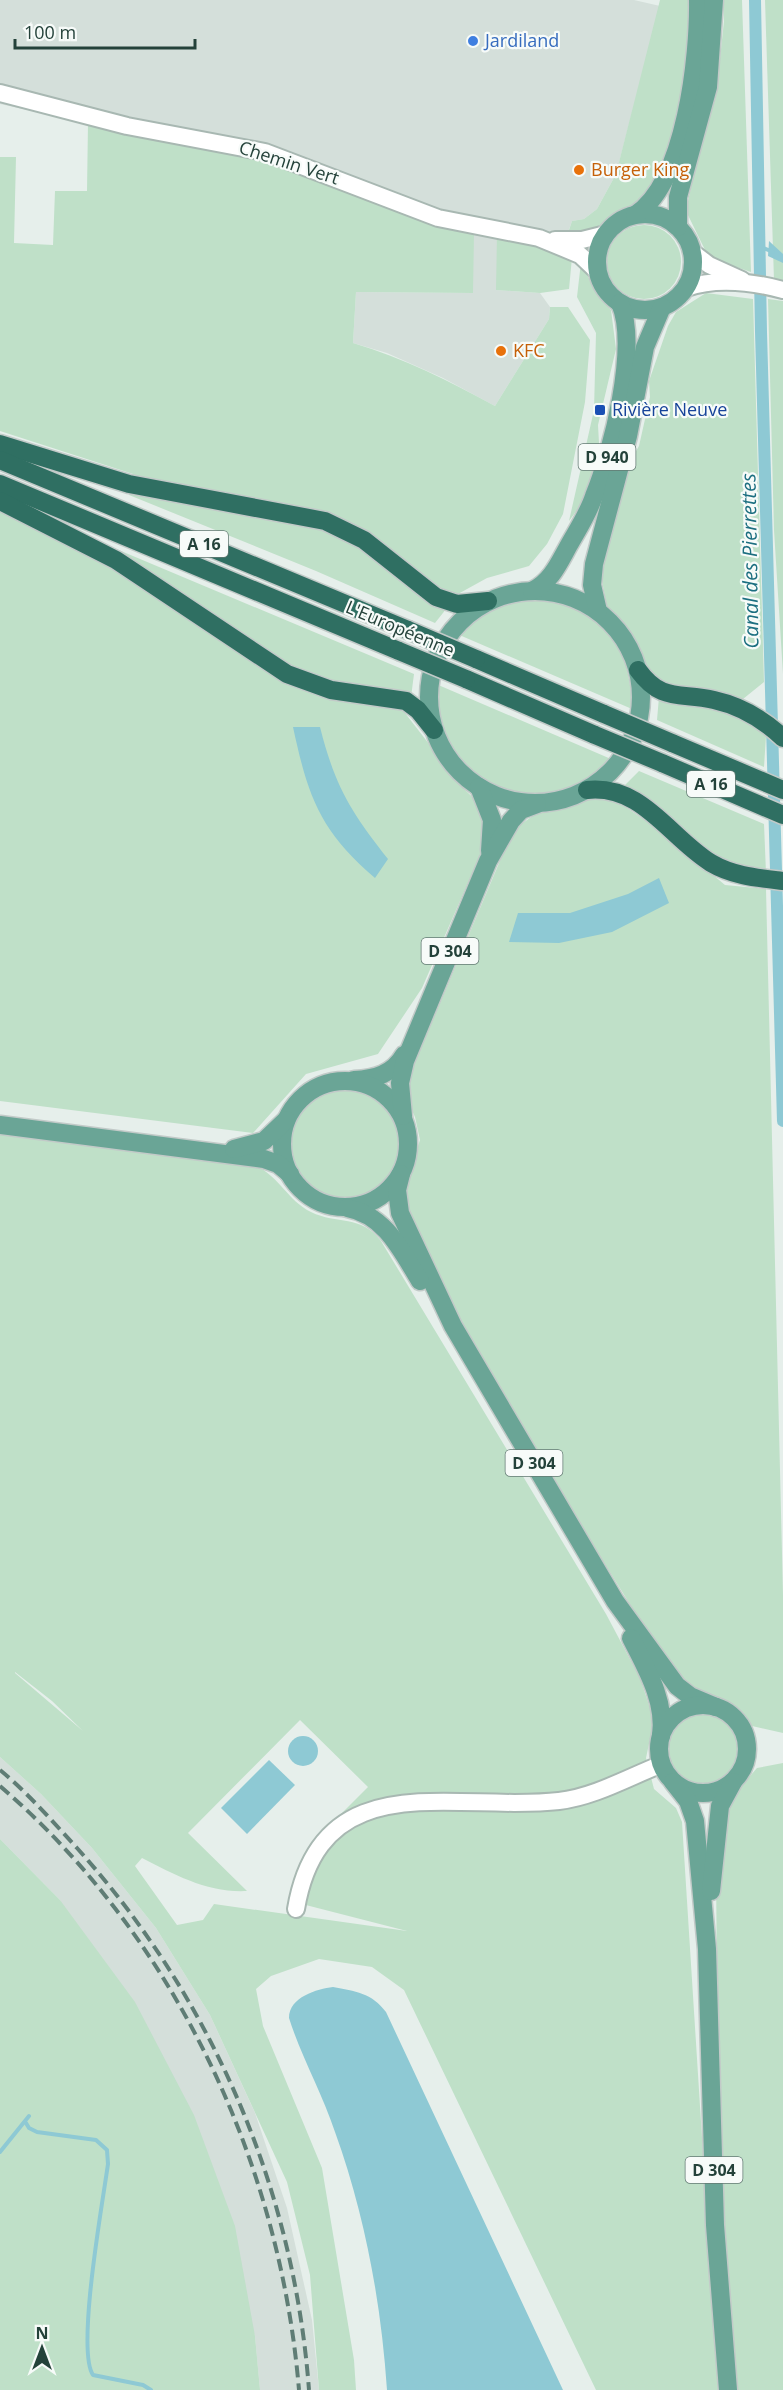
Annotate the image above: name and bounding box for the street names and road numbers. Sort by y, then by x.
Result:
street label: Chemin Vert [236,135,342,190]
road number: D 940 [578,444,636,470]
road number: A 16 [180,531,228,557]
street label: L'Européenne [342,594,458,662]
road number: A 16 [687,771,735,797]
road number: D 304 [422,938,478,964]
road number: D 304 [506,1450,562,1476]
road number: D 304 [686,2157,742,2183]

